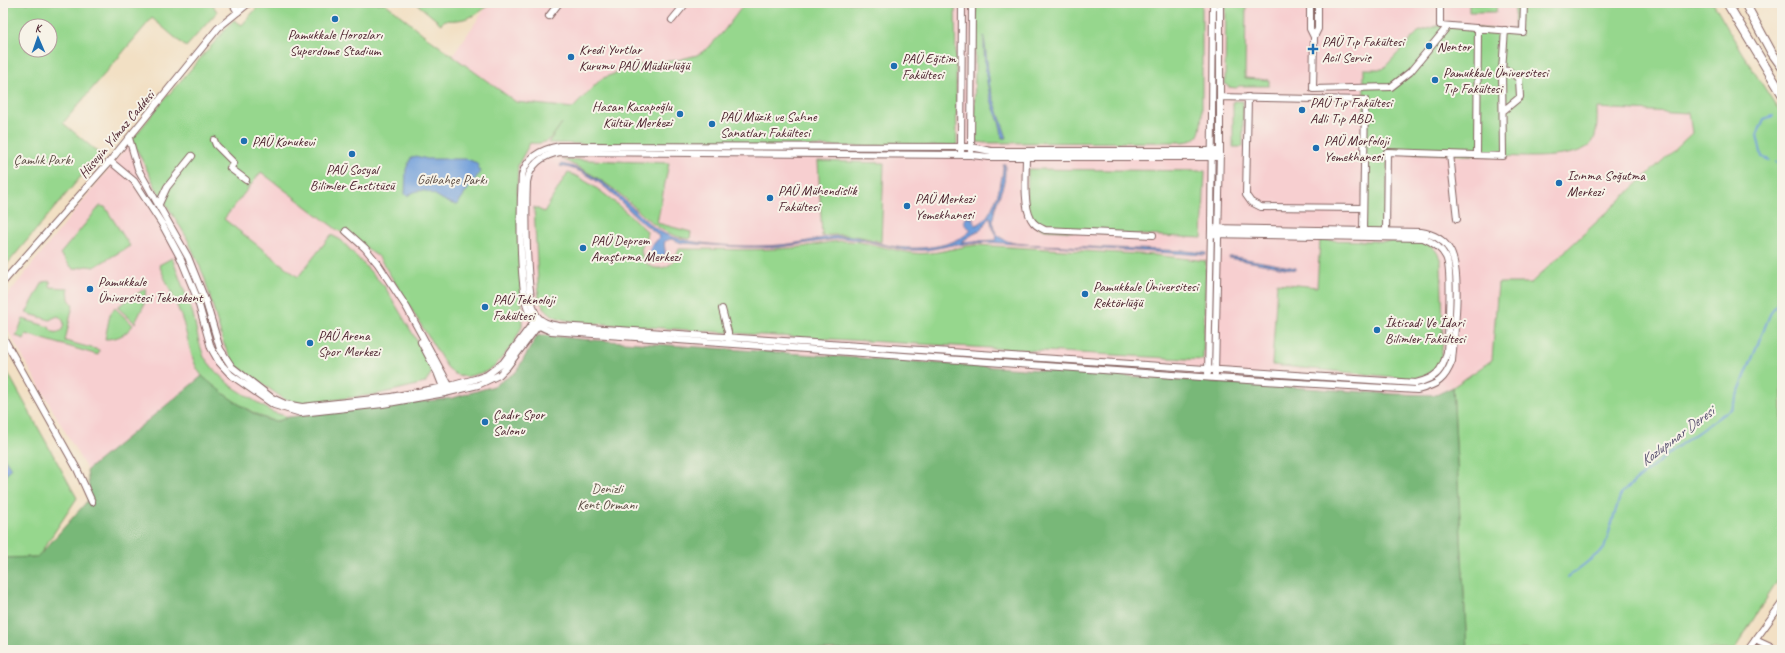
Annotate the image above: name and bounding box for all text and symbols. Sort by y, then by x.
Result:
marker: Pamukkale Horozları Superdome Stadium [330,14,340,24]
north arrow [18,18,58,58]
text: K [35,21,43,35]
place label: Pamukkale Horozları Superdome Stadium [288,26,384,59]
place label: PAÜ Tıp Fakültesi Acil Servis [1322,33,1406,66]
place label: Nentor [1437,38,1472,55]
place label: Kredi Yurtlar Kurumu PAÜ Müdürlüğü [579,41,691,74]
marker: Nentor [1424,41,1434,51]
marker: PAÜ Tıp Fakültesi Acil Servis [1307,43,1319,55]
place label: PAÜ Eğitim Fakültesi [902,50,957,83]
marker: Kredi Yurtlar Kurumu PAÜ Müdürlüğü [566,52,576,62]
marker: PAÜ Eğitim Fakültesi [889,61,899,71]
place label: Pamukkale Üniversitesi Tıp Fakültesi [1443,64,1551,97]
marker: Pamukkale Üniversitesi Tıp Fakültesi [1430,75,1440,85]
street label: Hüseyin Yılmaz Caddesi [75,85,160,182]
place label: PAÜ Tıp Fakültesi Adli Tıp ABD. [1310,94,1394,127]
place label: Hasan Kasapoğlu Kültür Merkezi [592,98,674,131]
marker: PAÜ Tıp Fakültesi Adli Tıp ABD. [1297,105,1307,115]
place label: PAÜ Müzik ve Sahne Sanatları Fakültesi [720,108,818,141]
marker: Hasan Kasapoğlu Kültür Merkezi [675,109,685,119]
marker: PAÜ Müzik ve Sahne Sanatları Fakültesi [707,119,717,129]
place label: PAÜ Morfoloji Yemekhanesi [1324,132,1391,165]
place label: PAÜ Konukevi [252,133,317,150]
marker: PAÜ Konukevi [239,136,249,146]
marker: PAÜ Morfoloji Yemekhanesi [1311,143,1321,153]
marker: PAÜ Sosyal Bilimler Enstitüsü [347,149,357,159]
park label: Çamlık Parkı [13,151,74,168]
place label: PAÜ Sosyal Bilimler Enstitüsü [310,161,396,194]
place label: Isınma Soğutma Merkezi [1567,167,1646,200]
park label: Gölbahçe Parkı [417,171,488,188]
marker: Isınma Soğutma Merkezi [1554,178,1564,188]
place label: PAÜ Mühendislik Fakültesi [778,182,858,215]
place label: PAÜ Merkezi Yemekhanesi [915,190,977,223]
marker: PAÜ Mühendislik Fakültesi [765,193,775,203]
marker: PAÜ Merkezi Yemekhanesi [902,201,912,211]
place label: PAÜ Deprem Araştırma Merkezi [591,232,683,265]
marker: PAÜ Deprem Araştırma Merkezi [578,243,588,253]
place label: Pamukkale Üniversitesi Teknokent [98,273,204,306]
place label: Pamukkale Üniversitesi Rektörlüğü [1093,278,1201,311]
marker: Pamukkale Üniversitesi Teknokent [85,284,95,294]
marker: Pamukkale Üniversitesi Rektörlüğü [1080,289,1090,299]
place label: PAÜ Teknoloji Fakültesi [493,291,557,324]
marker: PAÜ Teknoloji Fakültesi [480,302,490,312]
place label: İktisadi Ve İdari Bilimler Fakültesi [1385,314,1468,347]
marker: İktisadi Ve İdari Bilimler Fakültesi [1372,325,1382,335]
place label: PAÜ Arena Spor Merkezi [318,327,382,360]
marker: PAÜ Arena Spor Merkezi [305,338,315,348]
water label: Kozlupınar Deresi [1637,400,1721,470]
place label: Çadır Spor Salonu [493,406,545,439]
marker: Çadır Spor Salonu [480,417,490,427]
park label: Denizli Kent Ormanı [577,480,638,513]

